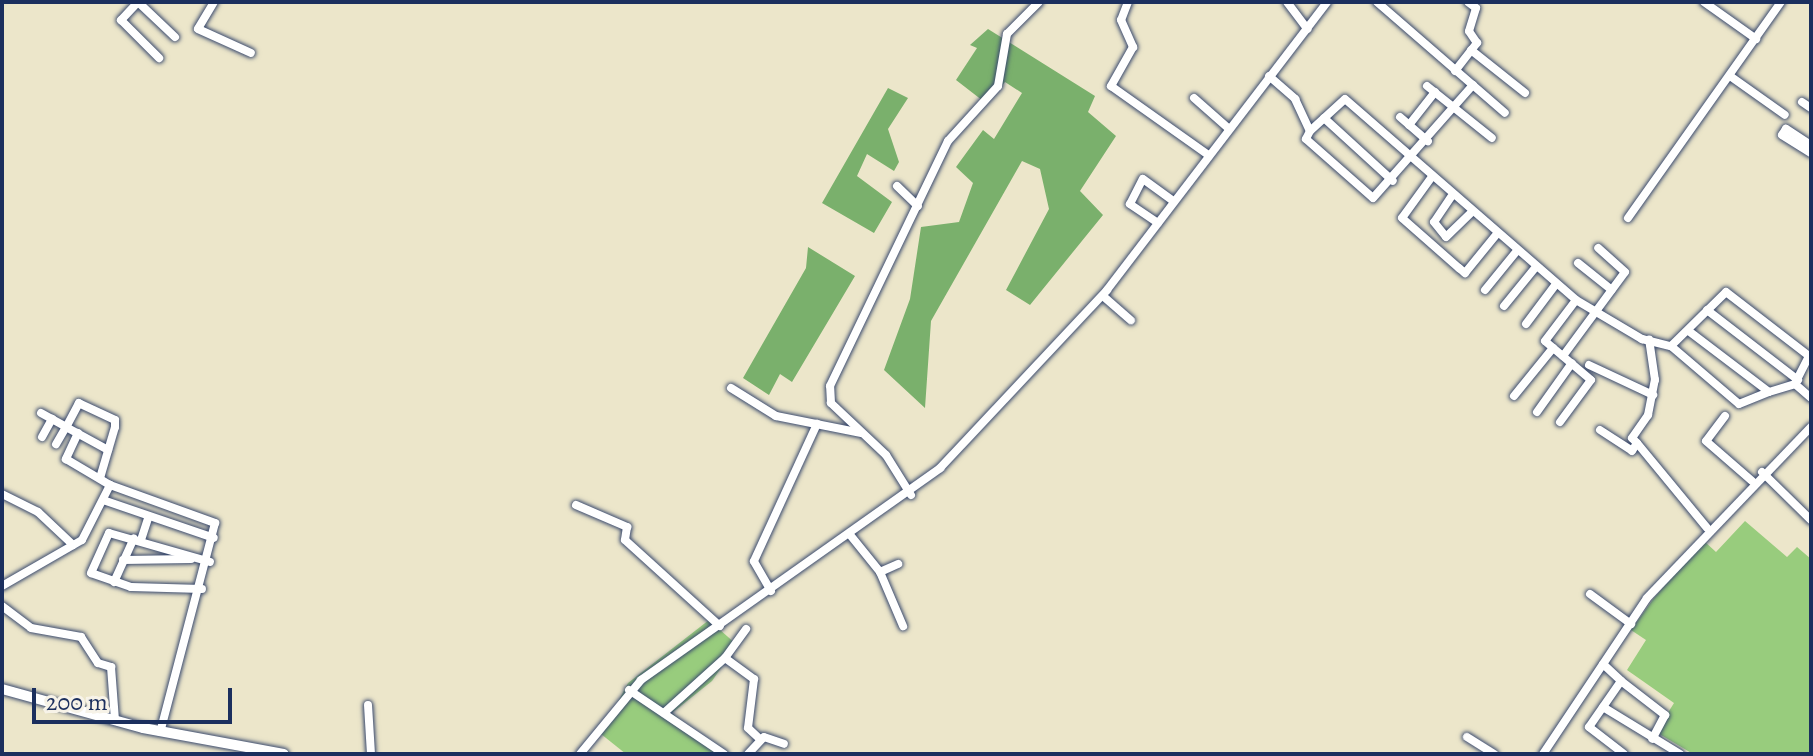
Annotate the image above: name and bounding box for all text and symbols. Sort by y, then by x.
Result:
scale bar [36,672,236,722]
text: 200 m [46,686,108,718]

